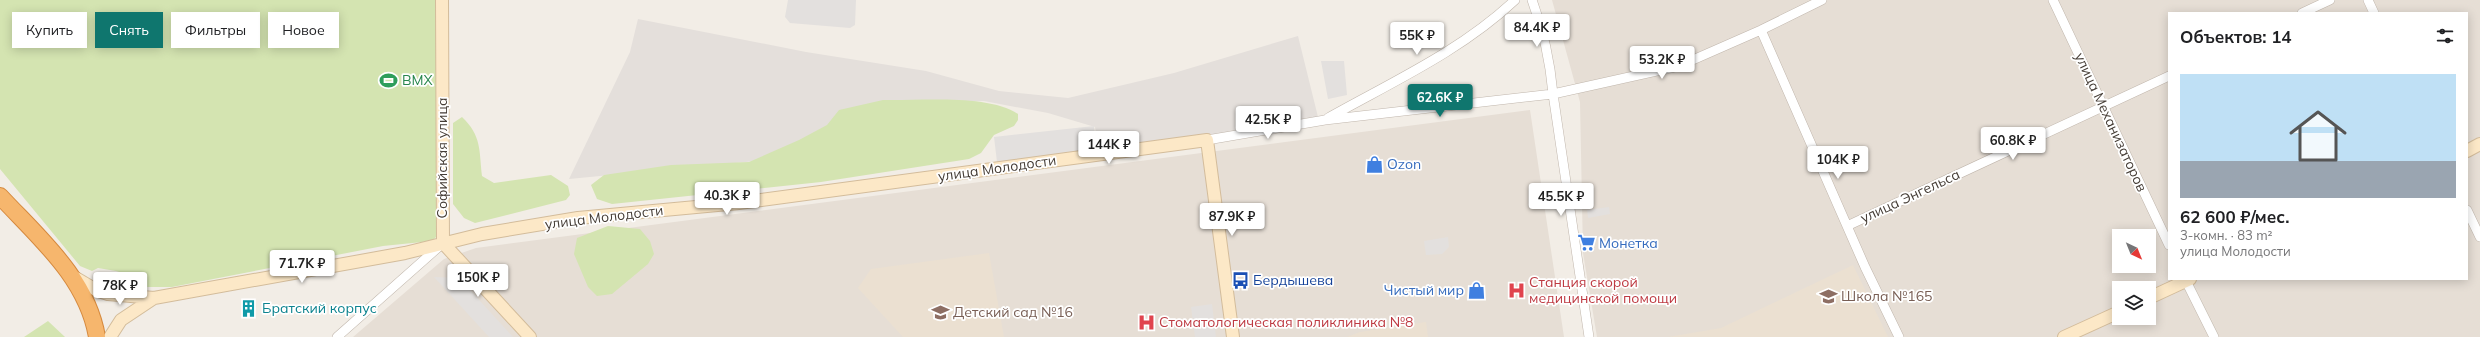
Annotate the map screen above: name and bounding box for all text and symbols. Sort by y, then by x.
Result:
chip: Купить [12,12,87,48]
chip: Снять [95,12,163,48]
chip: Фильтры [171,12,260,48]
chip: Новое [268,12,339,48]
pin: 84.4K ₽ [1500,14,1574,48]
text: 84.4K ₽ [1514,19,1560,35]
pin: 55K ₽ [1389,22,1445,56]
icon: filters [2434,25,2456,47]
text: Объектов: 14 [2180,26,2292,47]
text: 55K ₽ [1399,27,1435,43]
pin: 53.2K ₽ [1625,46,1699,80]
street label: улица Механизаторов [2071,50,2151,195]
text: 53.2K ₽ [1639,51,1685,67]
sports icon: BMX [379,70,399,90]
place label: BMX [402,71,433,89]
pin: 62.6K ₽ [1403,84,1477,118]
text: 62.6K ₽ [1417,89,1463,105]
street label: Софийская улица [433,98,451,218]
icon: home [2282,100,2354,172]
pin: 42.5K ₽ [1231,106,1305,140]
text: 42.5K ₽ [1245,111,1291,127]
pin: 60.8K ₽ [1976,127,2050,161]
pin: 144K ₽ [1076,131,1142,165]
text: 60.8K ₽ [1990,132,2036,148]
text: 144K ₽ [1087,136,1131,152]
pin: 104K ₽ [1805,146,1871,180]
street label: улица Молодости [937,151,1057,185]
text: 104K ₽ [1816,151,1860,167]
shop icon: Ozon [1364,154,1384,174]
place label: Ozon [1387,155,1421,173]
street label: улица Энгельса [1857,165,1963,227]
pin: 40.3K ₽ [690,182,764,216]
pin: 45.5K ₽ [1524,183,1598,217]
text: 40.3K ₽ [704,187,750,203]
text: 45.5K ₽ [1538,188,1584,204]
street label: улица Молодости [544,201,664,233]
pin: 87.9K ₽ [1195,203,1269,237]
text: 62 600 ₽/мес. [2180,206,2289,227]
text: 87.9K ₽ [1209,208,1255,224]
text: 3-комн. · 83 m² [2180,227,2273,243]
north arrow [2112,229,2156,273]
map controls [2112,229,2156,325]
supermarket icon: Монетка [1576,233,1596,253]
place label: Монетка [1599,234,1658,252]
text: улица Молодости [2180,243,2291,259]
pin: 71.7K ₽ [265,250,339,284]
text: 71.7K ₽ [279,255,325,271]
pin: 150K ₽ [445,264,511,298]
text: 150K ₽ [456,269,500,285]
bus stop icon: Бердышева [1230,270,1250,290]
place label: Бердышева [1253,271,1333,289]
pin: 78K ₽ [92,272,148,306]
place label: Станция скорой медицинской помощи [1529,273,1677,307]
text: 78K ₽ [102,277,138,293]
shop icon: Чистый мир [1467,280,1487,300]
hospital icon: Станция скорой медицинской помощи [1506,280,1526,300]
place label: Чистый мир [1384,281,1464,299]
button: layers [2112,281,2156,325]
school or university icon: Школа №165 [1818,286,1838,306]
place label: Школа №165 [1841,287,1933,305]
building icon: Братский корпус [239,298,259,318]
place label: Братский корпус [262,299,377,317]
school or university icon: Детский сад №16 [930,302,950,322]
place label: Детский сад №16 [953,303,1073,321]
hospital icon: Стоматологическая поликлиника №8 [1136,312,1156,332]
place label: Стоматологическая поликлиника №8 [1159,313,1413,331]

